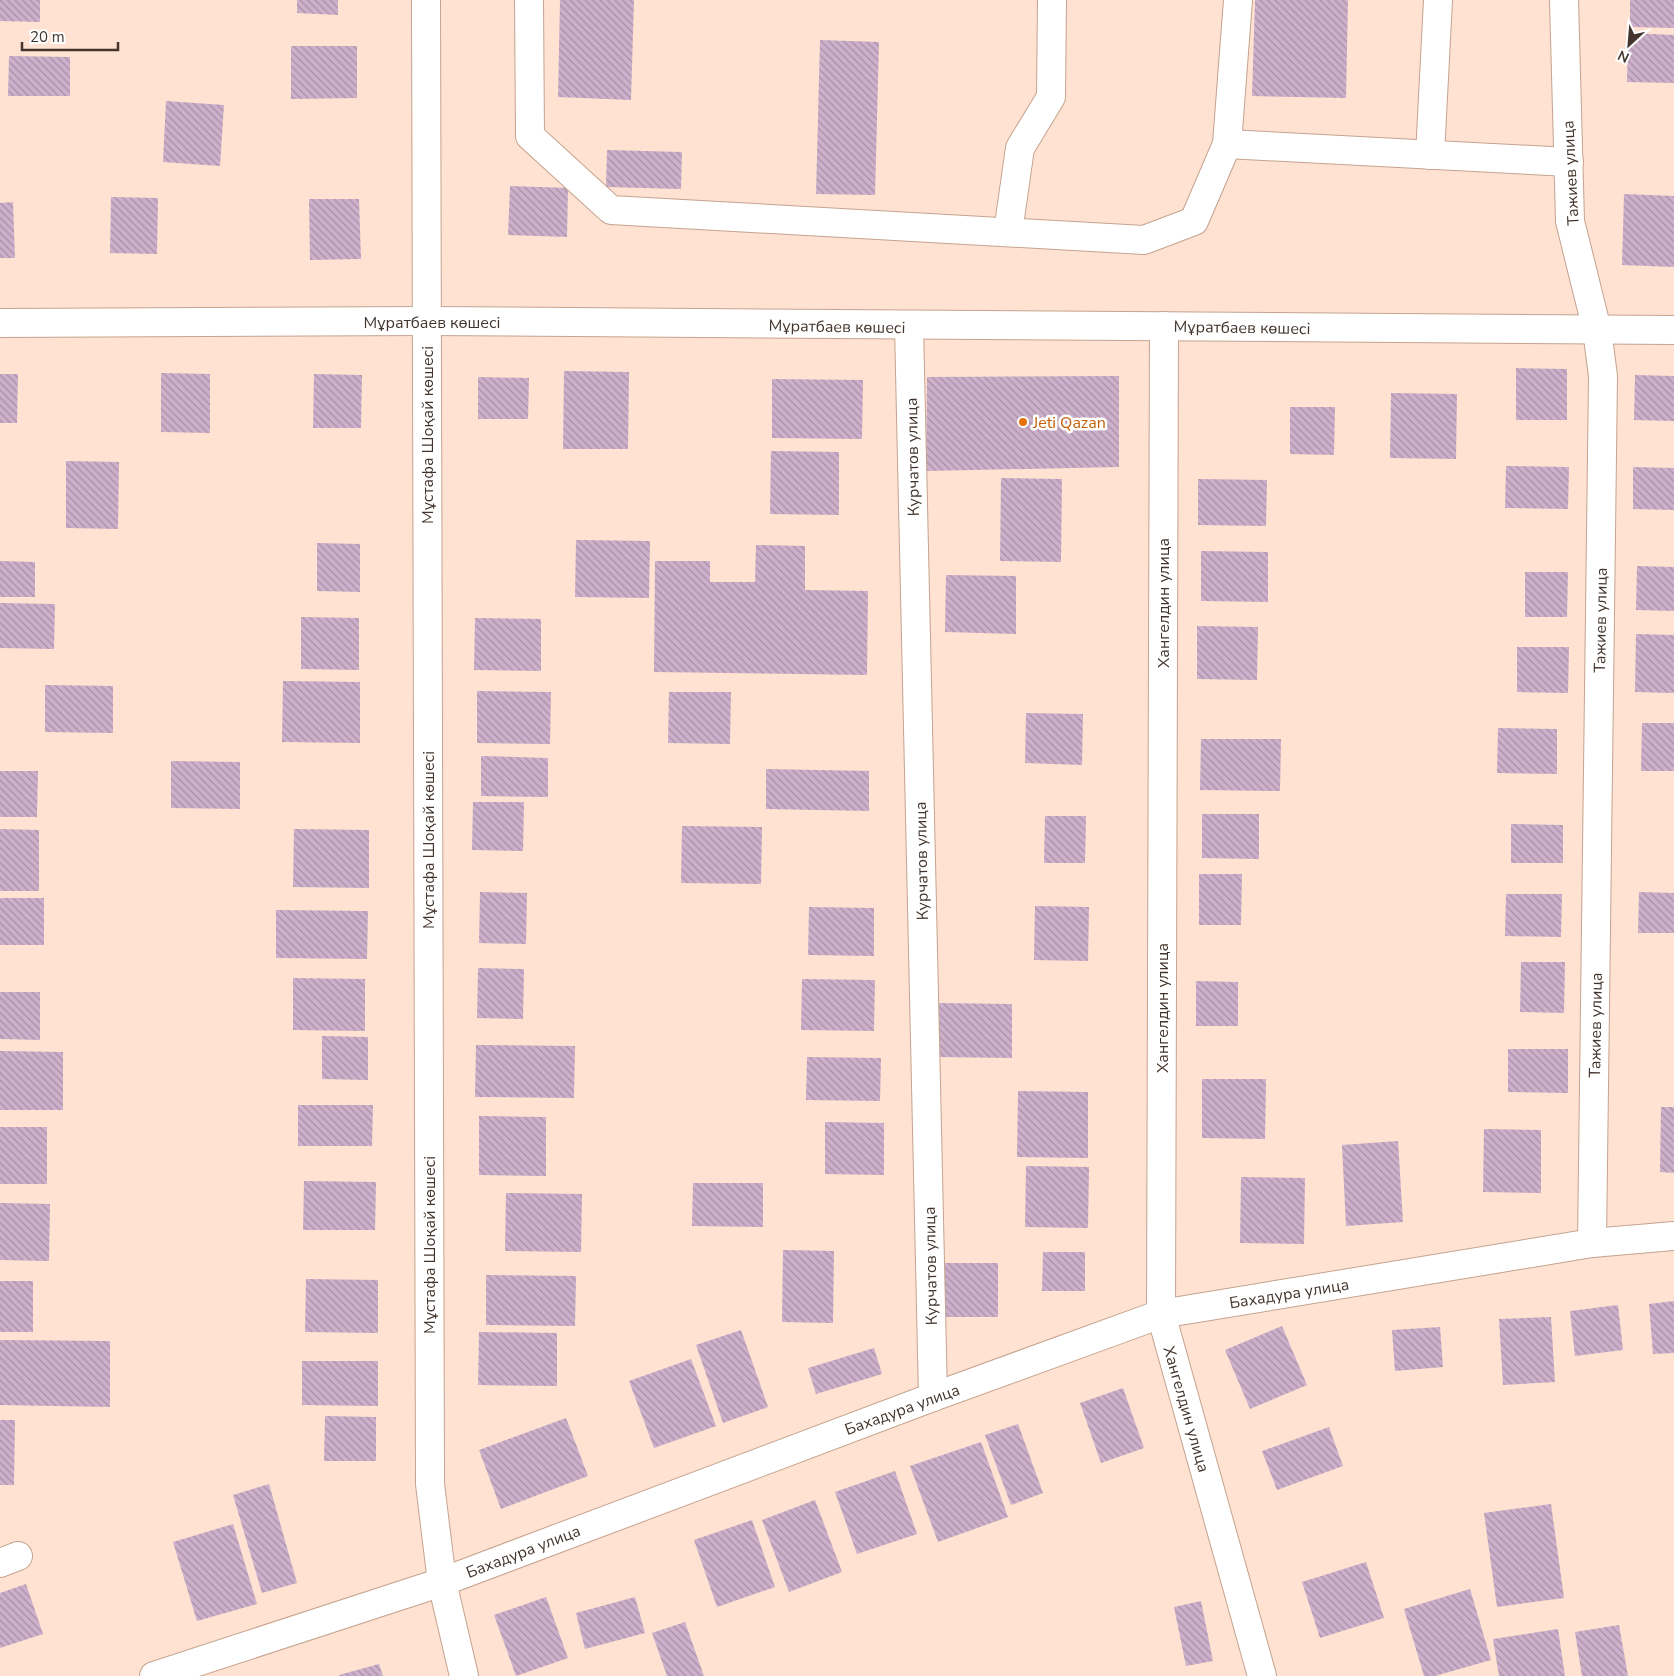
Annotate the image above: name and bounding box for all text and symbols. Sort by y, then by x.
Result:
scale bar [22,20,119,52]
north arrow [1604,20,1654,70]
text: 20 m [30,27,65,47]
text: N [1615,45,1632,67]
street label: Тажиев улица [1557,120,1585,226]
street label: Мұратбаев көшесі [364,312,500,334]
street label: Мұратбаев көшесі [768,315,906,339]
street label: Мұратбаев көшесі [1173,316,1311,340]
street label: Мұстафа Шоқай көшесі [417,346,439,524]
street label: Курчатов улица [901,397,925,517]
place label: Jeti Qazan [1032,412,1106,434]
marker: Jeti Qazan [1017,416,1029,428]
street label: Хангелдин улица [1153,538,1175,668]
street label: Тажиев улица [1589,567,1613,673]
street label: Мұстафа Шоқай көшесі [418,751,440,929]
street label: Курчатов улица [910,801,934,921]
street label: Хангелдин улица [1152,943,1174,1073]
street label: Тажиев улица [1584,972,1608,1078]
street label: Мұстафа Шоқай көшесі [419,1156,441,1334]
street label: Курчатов улица [919,1206,943,1326]
street label: Бахадура улица [1228,1274,1351,1314]
street label: Хангелдин улица [1158,1344,1215,1475]
street label: Бахадура улица [842,1379,963,1441]
street label: Бахадура улица [463,1520,584,1584]

